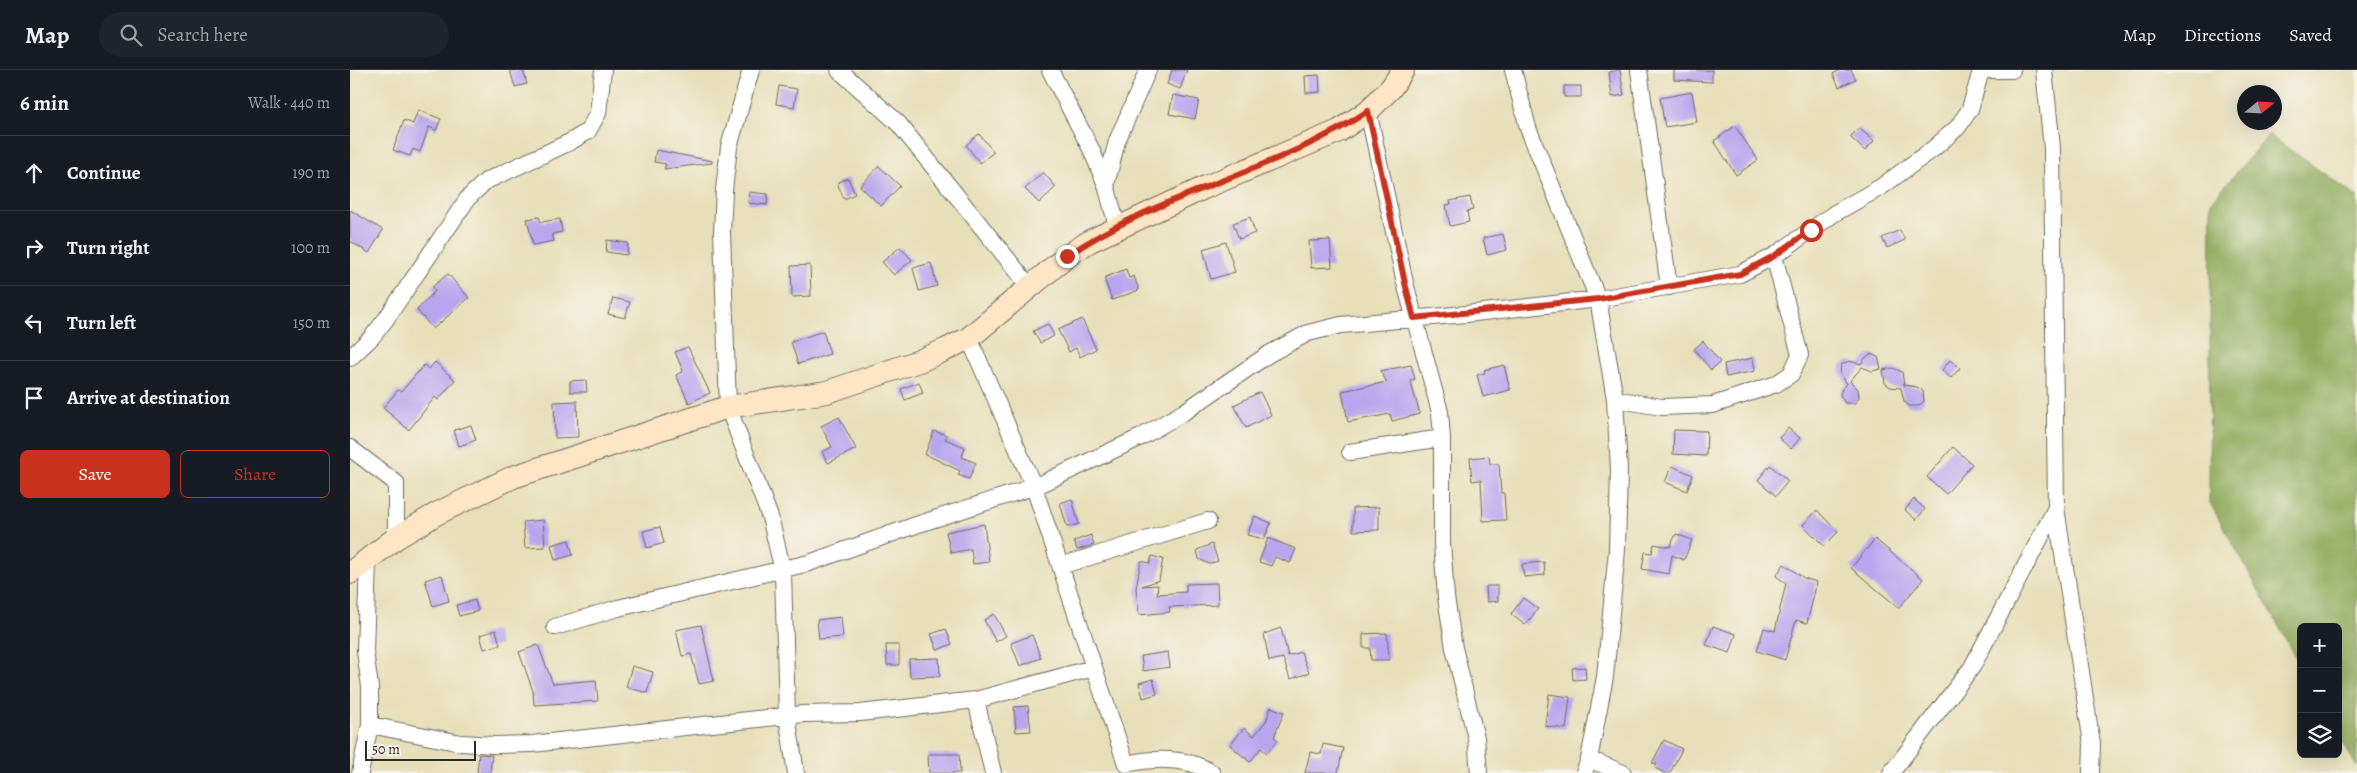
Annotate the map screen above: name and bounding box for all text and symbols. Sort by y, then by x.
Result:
search box [99,12,449,57]
text: Map [25,19,69,51]
icon: search [117,21,145,49]
text: Search here [157,22,248,48]
text: Map [2123,23,2156,47]
text: Directions [2184,23,2261,47]
text: Saved [2289,23,2332,47]
north arrow [2237,85,2282,130]
text: 6 min [20,89,69,117]
text: Walk · 440 m [248,92,330,114]
icon: ahead [20,159,48,187]
text: Continue [67,160,141,186]
text: 190 m [292,162,330,184]
route start [1800,219,1823,242]
icon: right [20,234,48,262]
text: Turn right [67,235,149,261]
text: 100 m [291,237,330,259]
route end [1056,245,1079,268]
icon: left [20,309,48,337]
text: Turn left [67,310,136,336]
text: 150 m [293,312,330,334]
icon: arrive [20,384,48,412]
text: Arrive at destination [67,385,230,411]
button: Save [20,450,170,498]
button: Share [180,450,330,498]
map controls [2297,623,2342,758]
button: + [2297,623,2342,668]
button: − [2297,668,2342,713]
button: layers [2297,713,2342,758]
scale bar [365,738,476,761]
text: 50 m [372,740,400,759]

